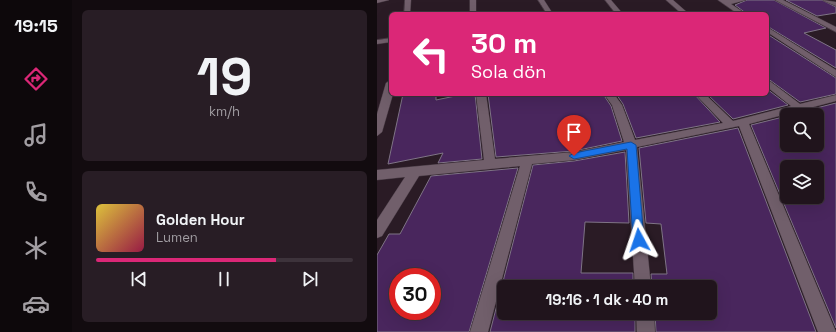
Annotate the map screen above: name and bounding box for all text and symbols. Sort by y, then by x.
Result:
text: 19:15 [14,14,58,37]
text: 30 m [471,25,537,61]
icon: left [405,28,457,80]
text: 19 [197,44,252,110]
text: Sola dön [471,60,546,83]
icon: directions [22,65,50,93]
text: km/h [209,103,240,120]
map controls [780,108,824,204]
button: search [780,108,824,152]
pin [557,115,591,156]
icon: music [22,121,50,149]
icon: arrive [563,121,585,143]
button: layers [780,160,824,204]
icon: phone [22,178,50,206]
text: Golden Hour [156,210,245,229]
position arrow [618,219,660,261]
text: Lumen [156,229,198,246]
icon: climate [22,234,50,262]
icon: previous [128,268,150,290]
icon: pause [213,268,235,290]
icon: next [299,268,321,290]
speed limit sign: 30 [389,268,441,320]
icon: car [22,290,50,318]
text: 19:16 · 1 dk · 40 m [546,290,668,309]

